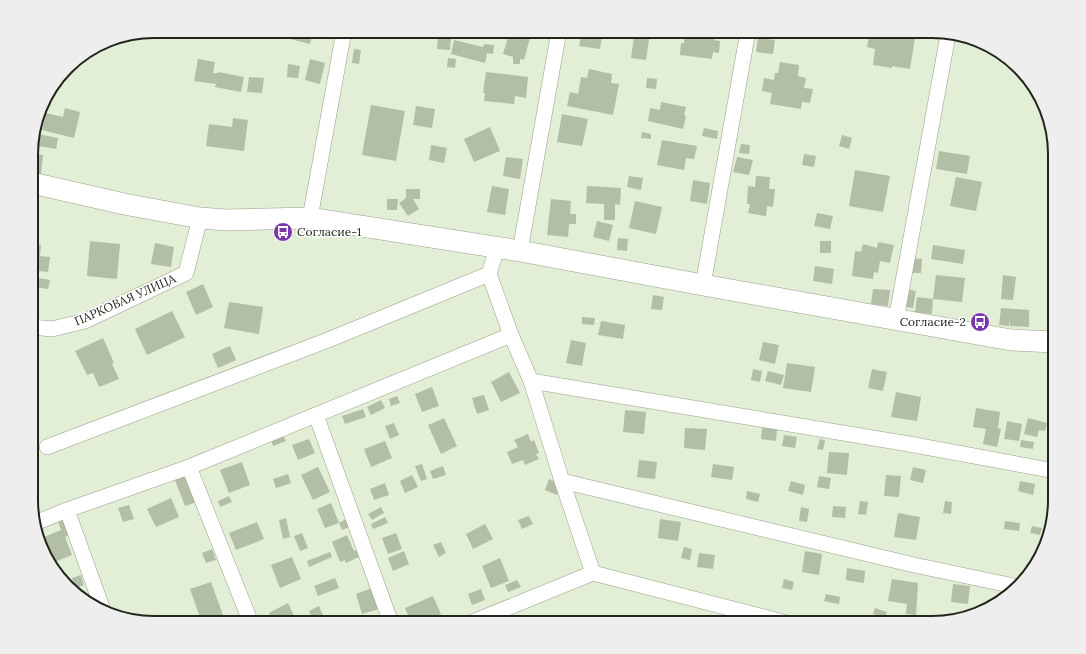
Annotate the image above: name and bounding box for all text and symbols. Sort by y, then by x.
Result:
bus stop icon: Согласие-1 [272,221,294,243]
place label: Согласие-1 [297,224,361,239]
street label: ПАРКОВАЯ УЛИЦА [72,270,178,329]
bus stop icon: Согласие-2 [969,311,991,333]
place label: Согласие-2 [900,314,966,329]

